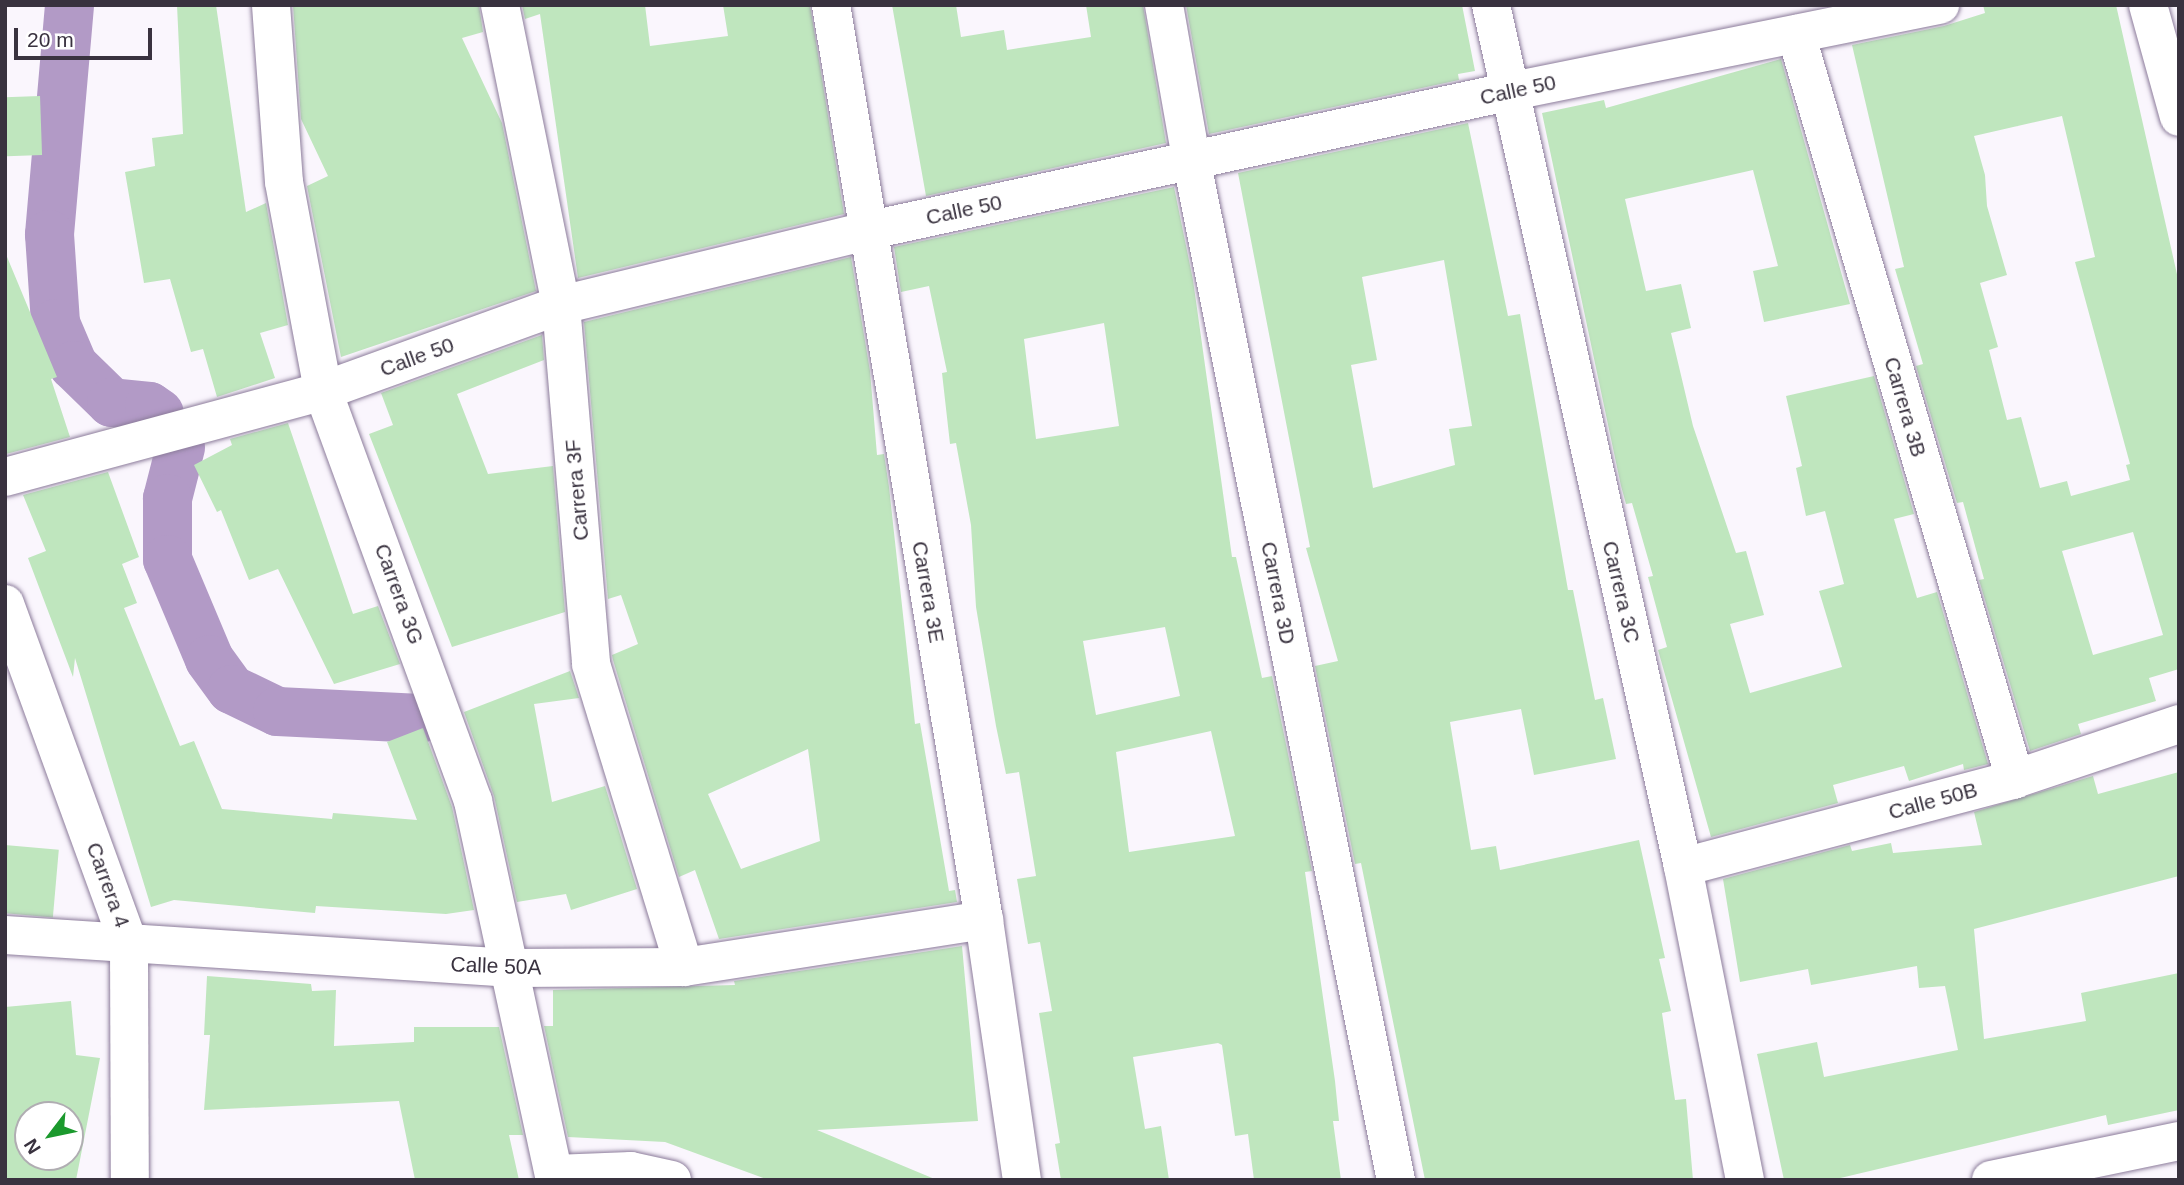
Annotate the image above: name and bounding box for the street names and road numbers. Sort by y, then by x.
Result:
street label: Calle 50 [1478,70,1558,110]
street label: Calle 50 [924,190,1004,230]
street label: Calle 50 [376,332,458,382]
street label: Carrera 3B [1879,354,1931,460]
street label: Carrera 3F [560,438,594,542]
street label: Carrera 3E [907,539,949,645]
street label: Carrera 3C [1597,539,1645,645]
street label: Carrera 3G [369,540,429,648]
street label: Carrera 3D [1256,540,1300,646]
street label: Calle 50B [1886,777,1980,825]
street label: Carrera 4 [81,839,135,931]
street label: Calle 50A [450,952,542,980]

